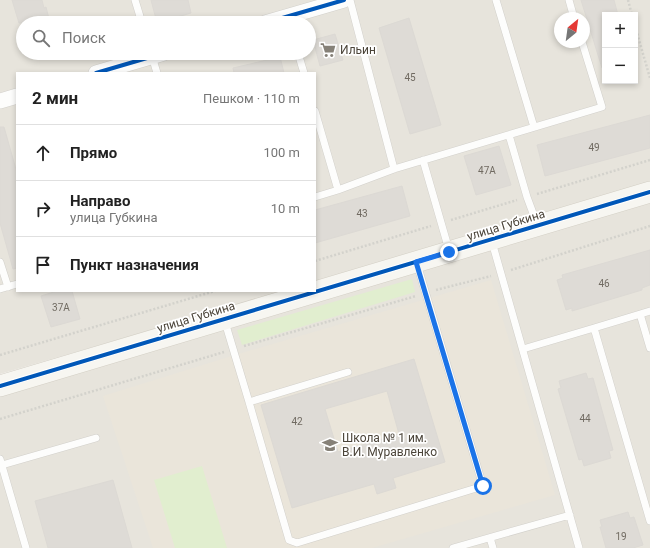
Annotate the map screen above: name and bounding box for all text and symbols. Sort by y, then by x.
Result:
north arrow [554,12,590,48]
map controls [602,12,638,84]
button: + [602,12,638,48]
search box [16,16,316,60]
icon: search [30,27,52,49]
text: Поиск [62,29,106,47]
supermarket icon: Ильин [319,41,337,59]
place label: Ильин [340,43,376,57]
button: − [602,48,638,84]
house number: 45 [404,72,416,83]
text: 2 мин [32,88,78,108]
text: Пешком · 110 m [203,91,300,106]
icon: ahead [32,142,54,164]
house number: 49 [588,142,600,153]
text: Прямо [70,144,117,162]
text: 100 m [263,145,300,160]
house number: 47А [478,165,496,176]
text: Направо [70,192,131,210]
icon: right [32,198,54,220]
text: 10 m [271,201,300,216]
street label: улица Губкина [465,206,547,244]
house number: 43 [356,208,368,219]
text: улица Губкина [70,210,158,225]
route end [440,243,458,261]
icon: arrive [32,254,54,276]
text: Пункт назначения [70,256,199,274]
house number: 46 [598,278,610,289]
street label: улица Губкина [155,298,237,336]
house number: 37А [52,302,70,313]
house number: 44 [579,413,591,424]
house number: 42 [291,416,303,427]
place label: Школа № 1 им. В.И. Муравленко [342,431,437,459]
school or university icon: Школа № 1 им. В.И. Муравленко [321,436,339,454]
route start [474,477,492,495]
house number: 19 [615,531,627,542]

